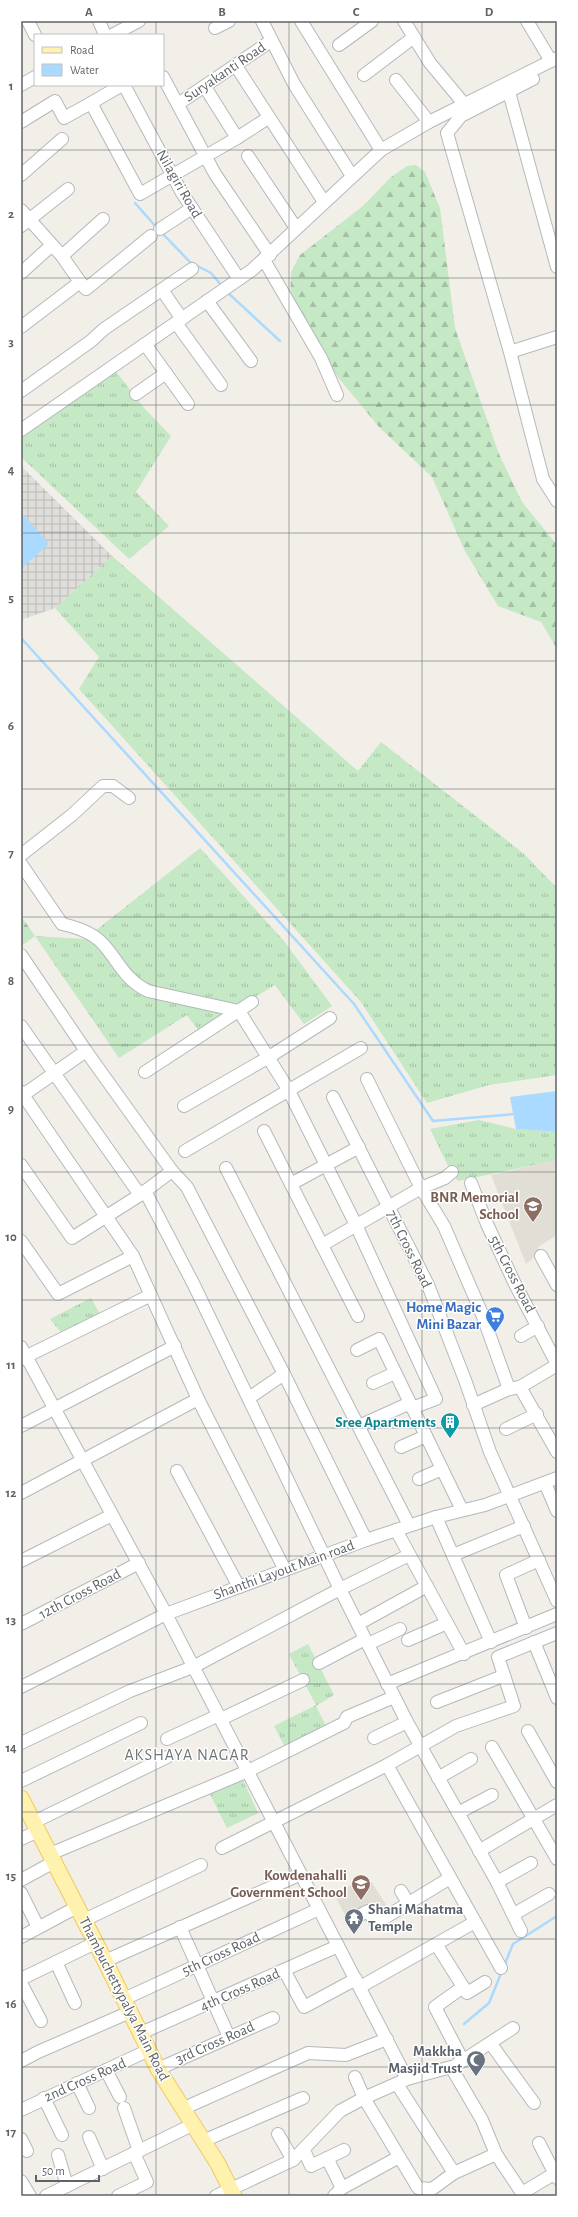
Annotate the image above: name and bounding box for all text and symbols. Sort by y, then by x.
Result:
text: A [85,6,93,19]
text: B [218,6,226,19]
text: C [353,6,360,19]
text: D [485,6,494,19]
legend [34,34,164,86]
street label: Suryakanti Road [182,39,269,105]
text: Road [70,44,94,56]
text: Water [70,64,99,76]
text: 1 [9,80,13,93]
street label: Nilagiri Road [153,147,205,221]
text: 2 [8,208,14,221]
text: 3 [8,336,14,349]
text: 4 [8,464,15,477]
text: 5 [8,592,14,605]
text: 6 [8,720,14,733]
text: 7 [8,847,14,860]
text: 8 [8,975,14,988]
text: 9 [8,1103,14,1116]
place label: BNR Memorial School [430,1190,519,1222]
school or university icon: BNR Memorial School [522,1195,544,1223]
street label: 7th Cross Road [384,1208,434,1290]
text: 10 [5,1231,17,1244]
street label: 5th Cross Road [486,1233,538,1315]
place label: Home Magic Mini Bazar [406,1300,482,1332]
supermarket icon: Home Magic Mini Bazar [484,1305,506,1333]
text: 11 [6,1359,16,1372]
building icon: Sree Apartments [439,1411,461,1439]
place label: Sree Apartments [335,1415,436,1430]
text: 12 [6,1487,16,1500]
street label: Shanthi Layout Main road [212,1537,357,1602]
street label: 12th Cross Road [37,1566,124,1622]
text: 13 [6,1614,17,1627]
text: 14 [5,1742,17,1755]
district label: AKSHAYA NAGAR [124,1747,250,1763]
place label: Kowdenahalli Government School [230,1868,347,1900]
text: 15 [6,1870,17,1883]
school or university icon: Kowdenahalli Government School [350,1873,372,1901]
place label: Shani Mahatma Temple [368,1902,463,1934]
temple icon: Shani Mahatma Temple [343,1907,365,1935]
street label: Thambuchettypalya Main Road [76,1915,172,2084]
street label: 5th Cross Road [180,1929,263,1979]
street label: 4th Cross Road [198,1966,282,2014]
text: 16 [6,1998,16,2011]
street label: 3rd Cross Road [173,2019,257,2067]
place label: Makkha Masjid Trust [388,2044,462,2076]
mosque icon: Makkha Masjid Trust [465,2049,487,2077]
street label: 2nd Cross Road [42,2055,128,2105]
text: 17 [6,2126,17,2139]
scale bar [36,2157,99,2183]
text: 50 m [42,2165,65,2177]

